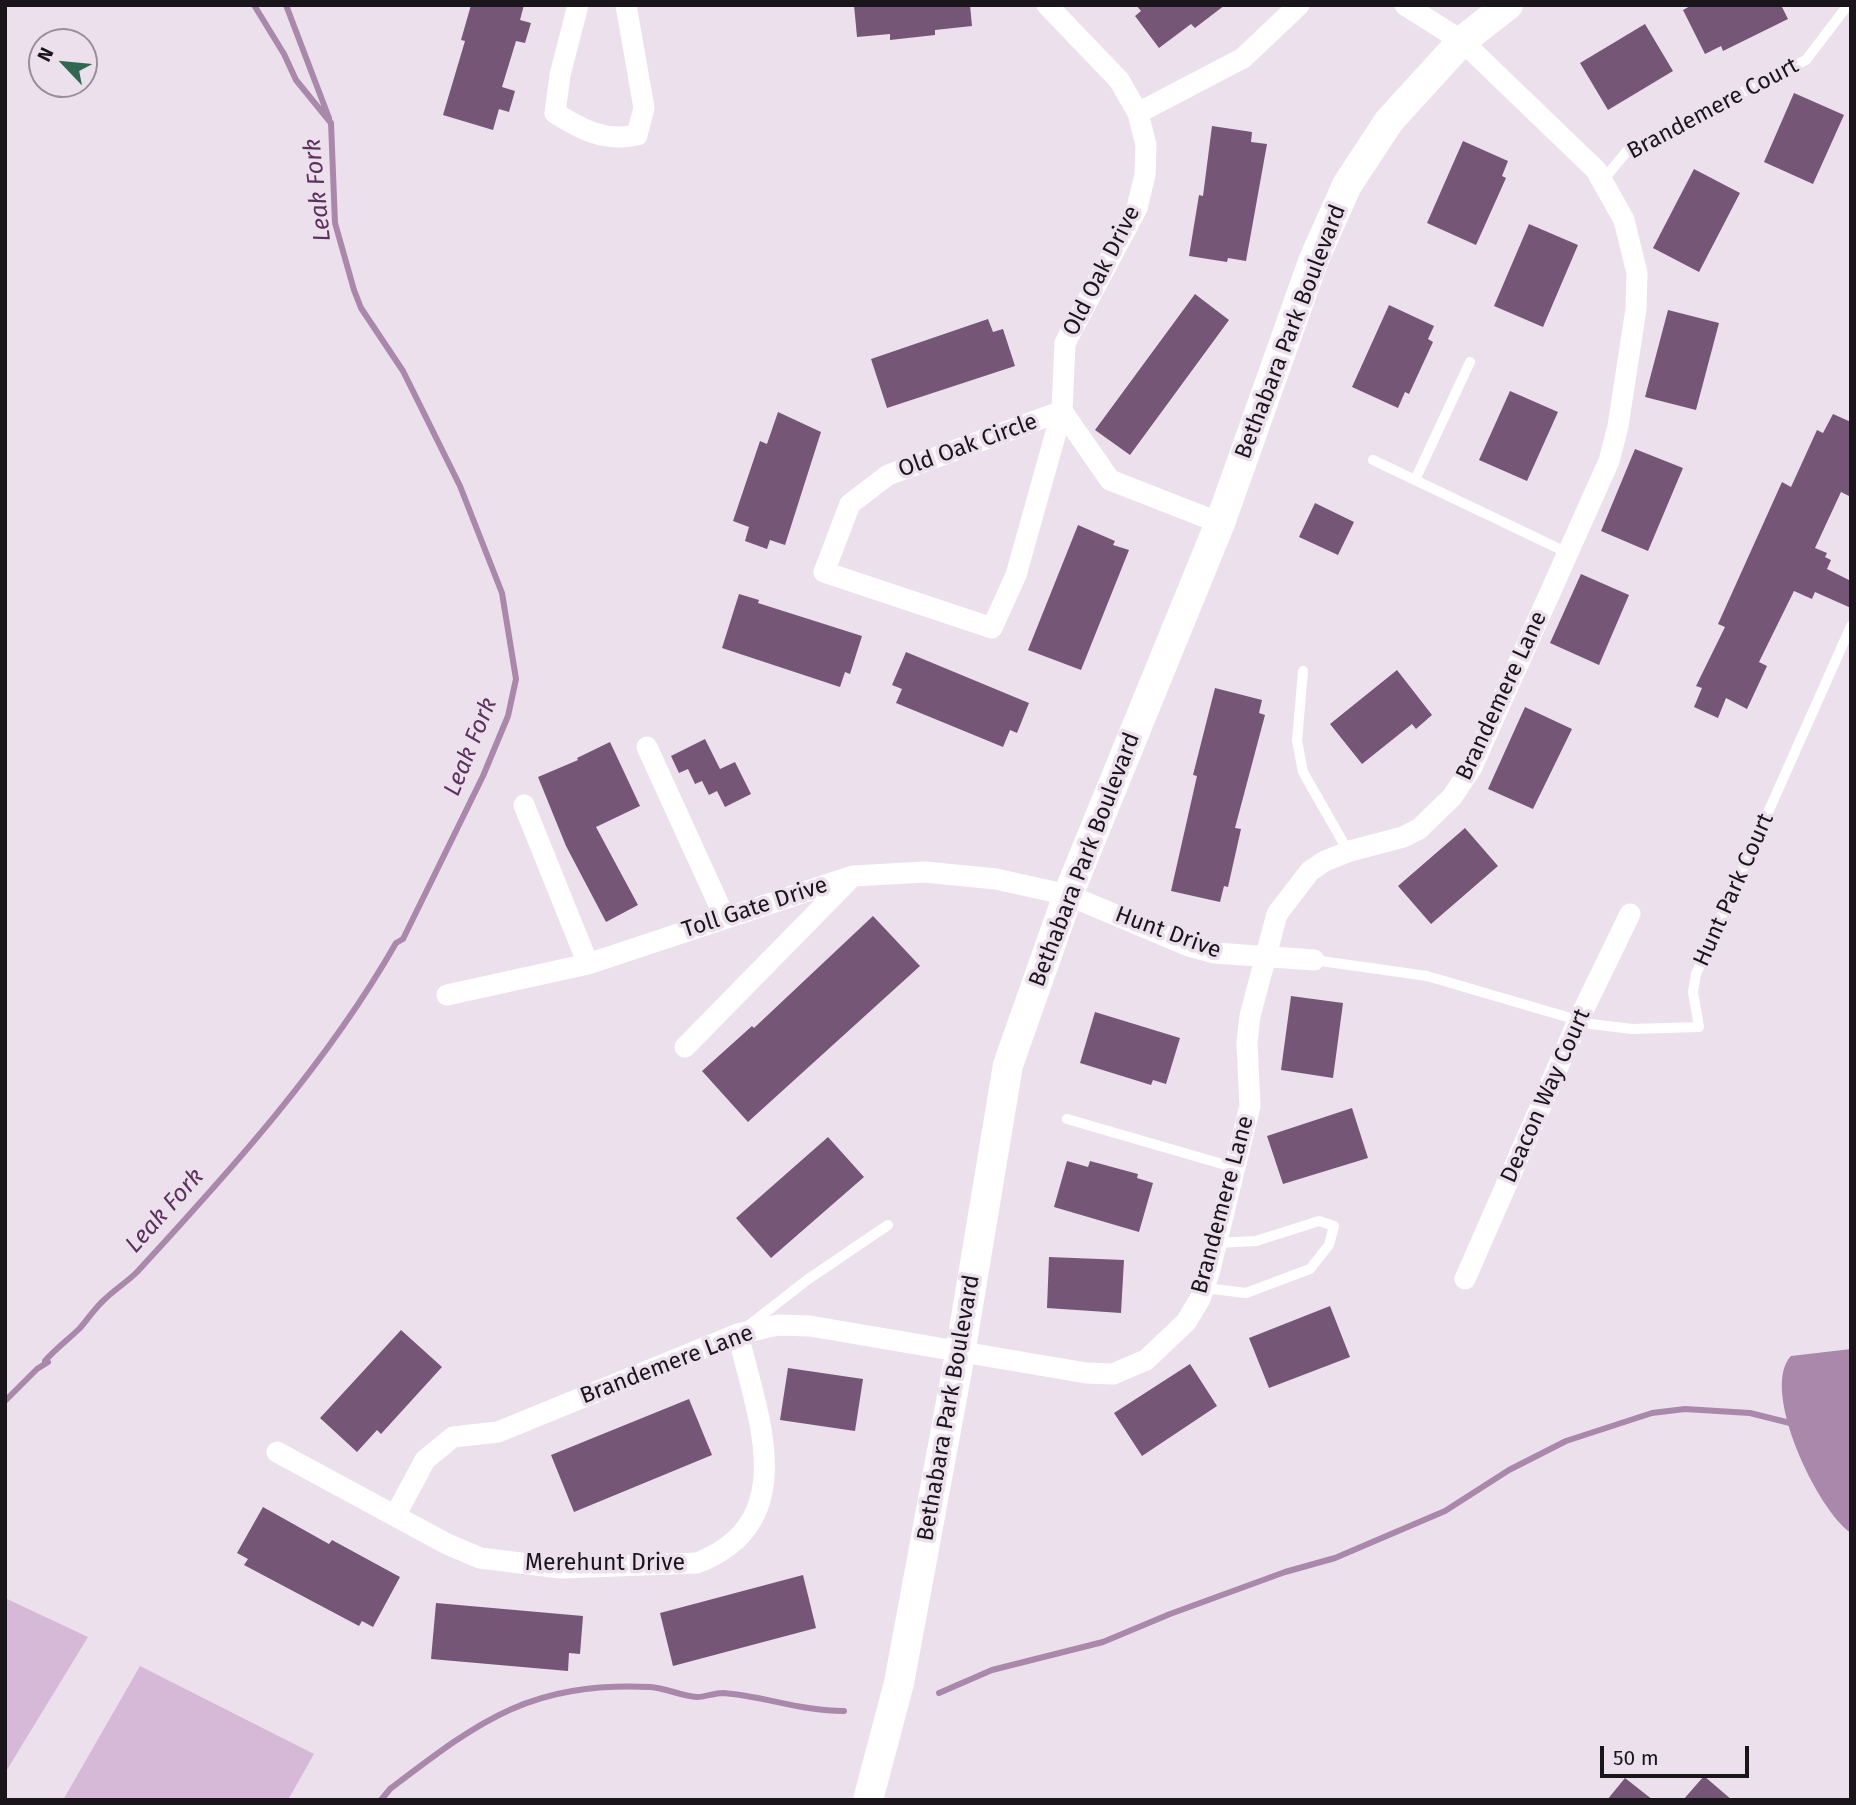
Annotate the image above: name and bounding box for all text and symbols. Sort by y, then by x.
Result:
north arrow [28,28,98,98]
text: N [32,44,59,65]
street label: Brandemere Court [1623,52,1803,166]
water label: Leak Fork [298,137,338,243]
street label: Old Oak Drive [1057,201,1147,341]
street label: Bethabara Park Boulevard [1230,201,1352,463]
street label: Old Oak Circle [895,408,1041,484]
street label: Brandemere Lane [1451,607,1553,785]
water label: Leak Fork [438,694,504,800]
street label: Bethabara Park Boulevard [1024,729,1146,991]
street label: Hunt Park Court [1688,809,1780,971]
street label: Toll Gate Drive [679,872,831,944]
street label: Hunt Drive [1111,901,1225,965]
street label: Deacon Way Court [1495,1005,1597,1187]
street label: Brandemere Lane [1186,1113,1260,1297]
water label: Leak Fork [120,1163,210,1259]
street label: Bethabara Park Boulevard [912,1273,986,1543]
street label: Brandemere Lane [577,1319,757,1411]
street label: Merehunt Drive [525,1550,685,1578]
scale bar [1604,1731,1753,1775]
text: 50 m [1613,1745,1659,1771]

